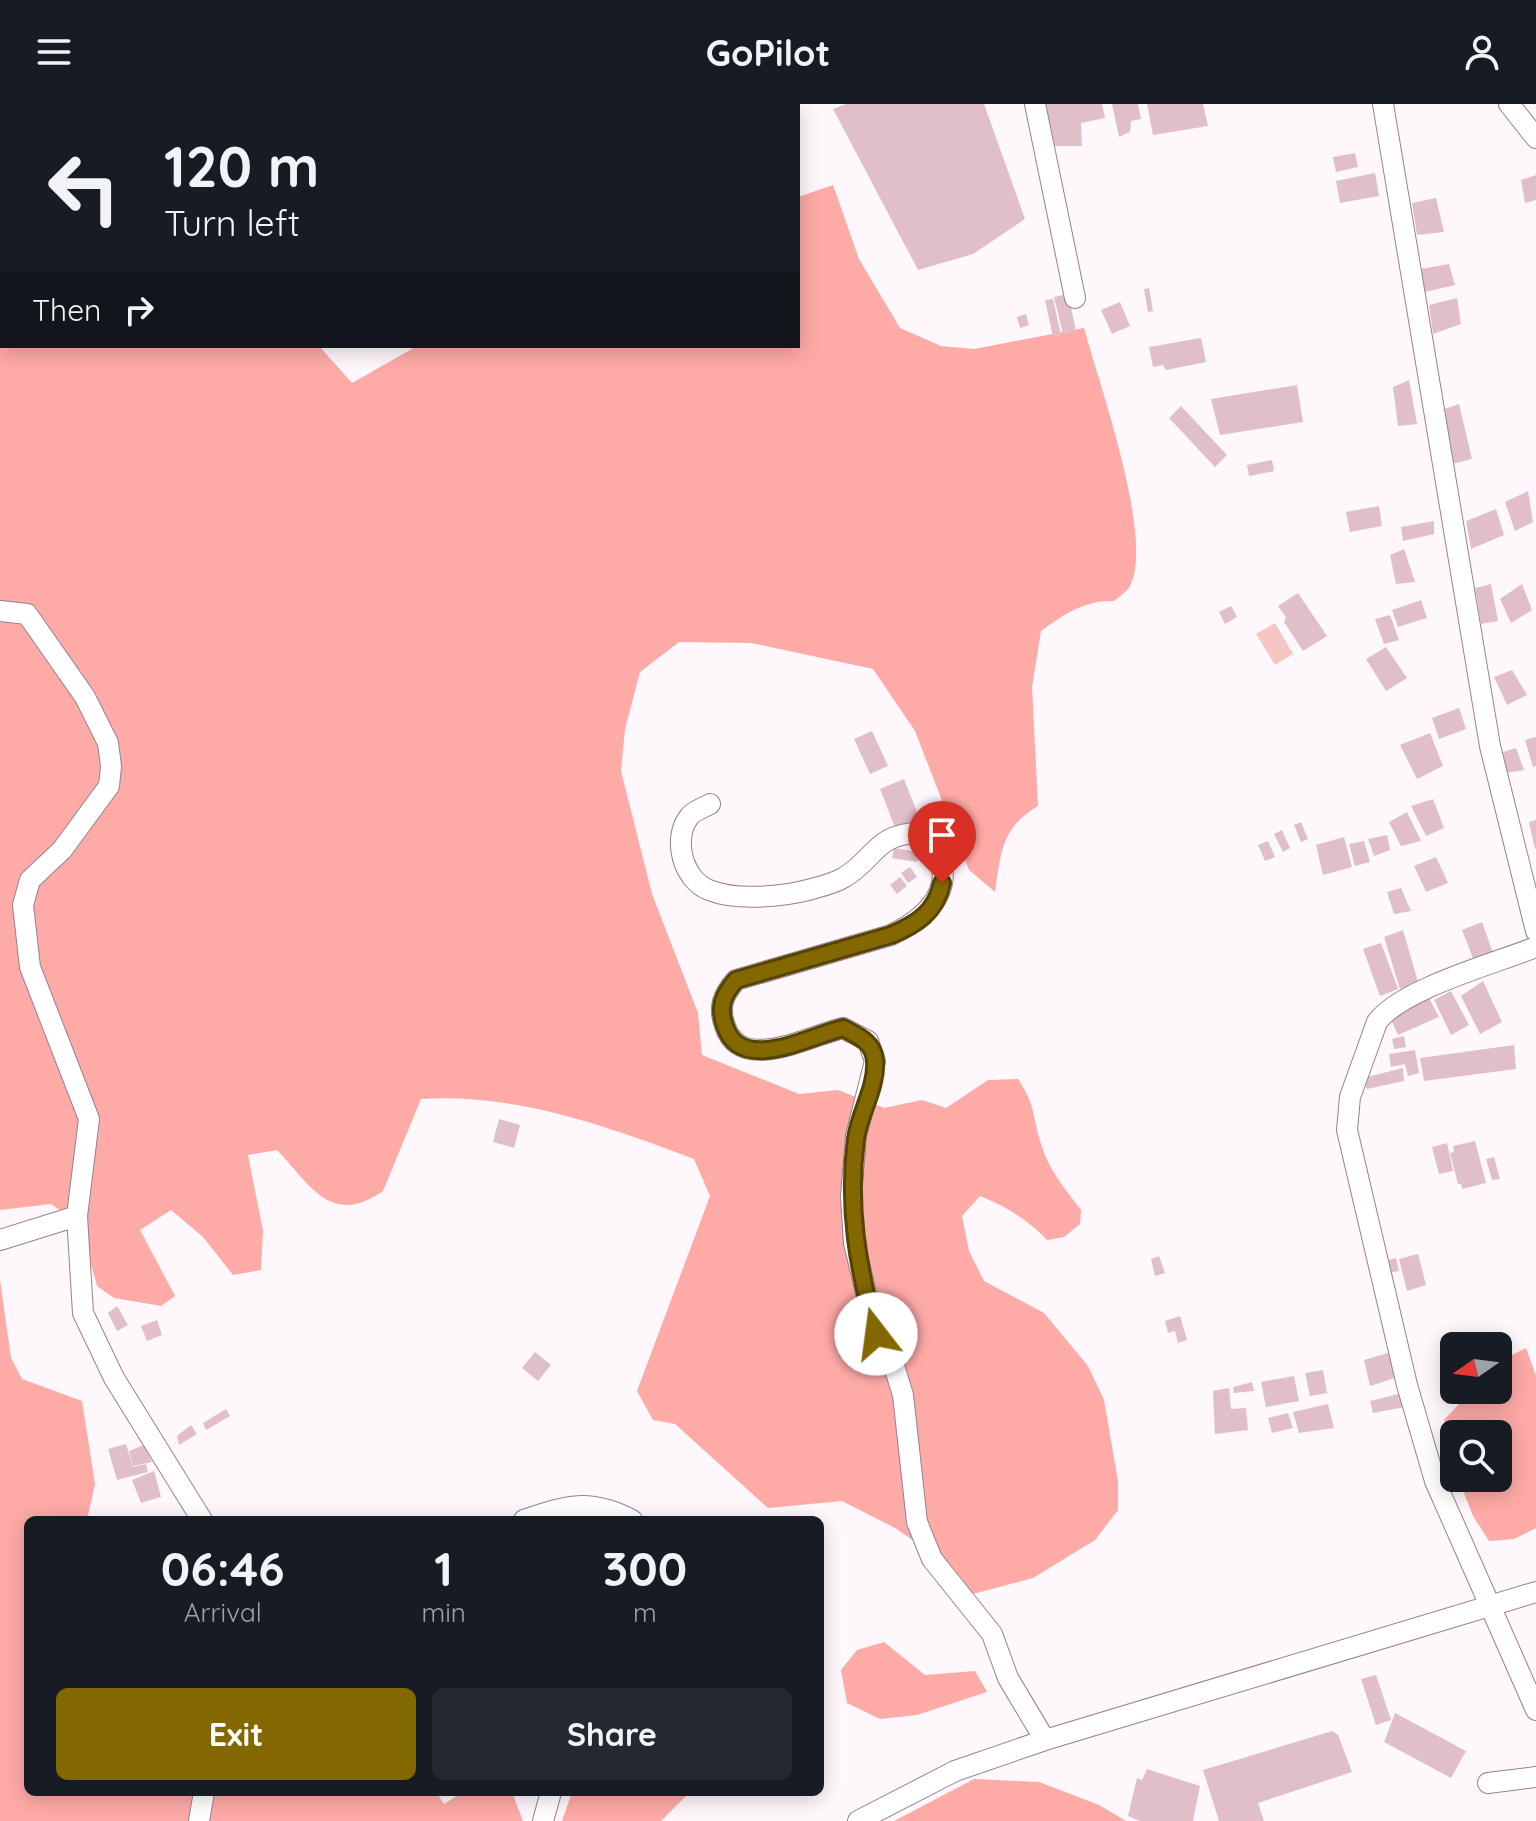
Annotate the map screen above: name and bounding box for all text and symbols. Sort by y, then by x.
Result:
icon: menu [32,30,76,74]
text: GoPilot [706,30,830,75]
icon: person [1460,30,1504,74]
text: 120 m [164,131,319,201]
icon: left [32,136,136,240]
text: Turn left [164,200,300,245]
icon: right [117,288,161,332]
text: Then [32,291,101,329]
pin [908,801,976,883]
icon: arrive [920,813,964,857]
position arrow [834,1292,918,1376]
north arrow [1440,1332,1512,1404]
map controls [1440,1332,1512,1492]
button: search [1440,1420,1512,1492]
text: 06:46 [161,1538,285,1598]
text: 1 [434,1538,453,1598]
text: 300 [603,1538,687,1598]
text: Arrival [184,1596,262,1629]
text: min [421,1596,466,1629]
text: m [633,1596,657,1629]
button: Exit [56,1688,416,1780]
button: Share [432,1688,792,1780]

